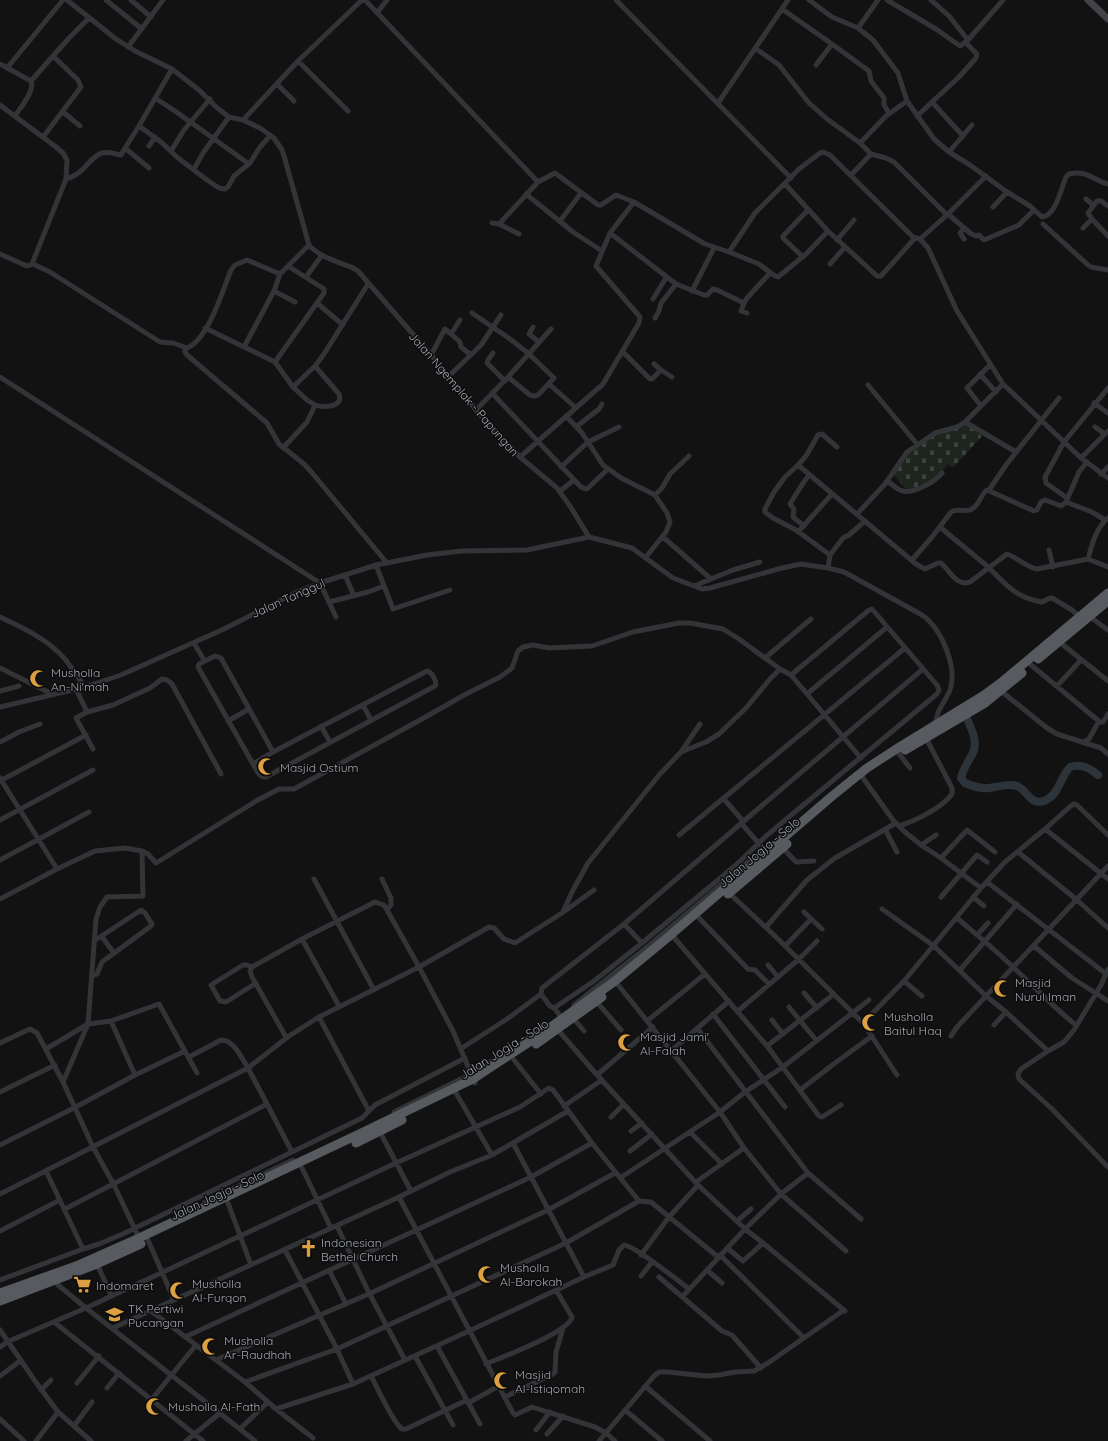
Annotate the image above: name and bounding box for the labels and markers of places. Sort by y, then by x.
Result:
place label: Musholla An-Ni'mah [51,665,109,694]
mosque icon: Musholla An-Ni'mah [28,669,48,689]
mosque icon: Masjid Ostium [257,757,277,777]
place label: Masjid Ostium [280,760,358,775]
place label: Masjid Nurul Iman [1015,975,1076,1004]
mosque icon: Masjid Nurul Iman [992,979,1012,999]
place label: Musholla Baitul Haq [884,1009,942,1038]
mosque icon: Musholla Baitul Haq [861,1013,881,1033]
place label: Masjid Jami' Al-Falah [640,1029,709,1058]
mosque icon: Masjid Jami' Al-Falah [617,1033,637,1053]
place label: Indonesian Bethel Church [321,1235,398,1264]
church icon: Indonesian Bethel Church [298,1239,318,1259]
place label: Musholla Al-Barokah [500,1260,562,1289]
mosque icon: Musholla Al-Barokah [477,1264,497,1284]
supermarket icon: Indomaret [73,1275,93,1295]
place label: Musholla Al-Furqon [192,1276,246,1305]
place label: Indomaret [96,1278,154,1293]
mosque icon: Musholla Al-Furqon [169,1280,189,1300]
place label: TK Pertiwi Pucangan [128,1301,184,1330]
school or university icon: TK Pertiwi Pucangan [105,1305,125,1325]
place label: Musholla Ar-Raudhah [224,1333,291,1362]
mosque icon: Musholla Ar-Raudhah [201,1337,221,1357]
place label: Masjid Al-Istiqomah [515,1367,585,1396]
mosque icon: Masjid Al-Istiqomah [492,1371,512,1391]
mosque icon: Musholla Al-Fath [145,1396,165,1416]
place label: Musholla Al-Fath [168,1399,260,1414]

